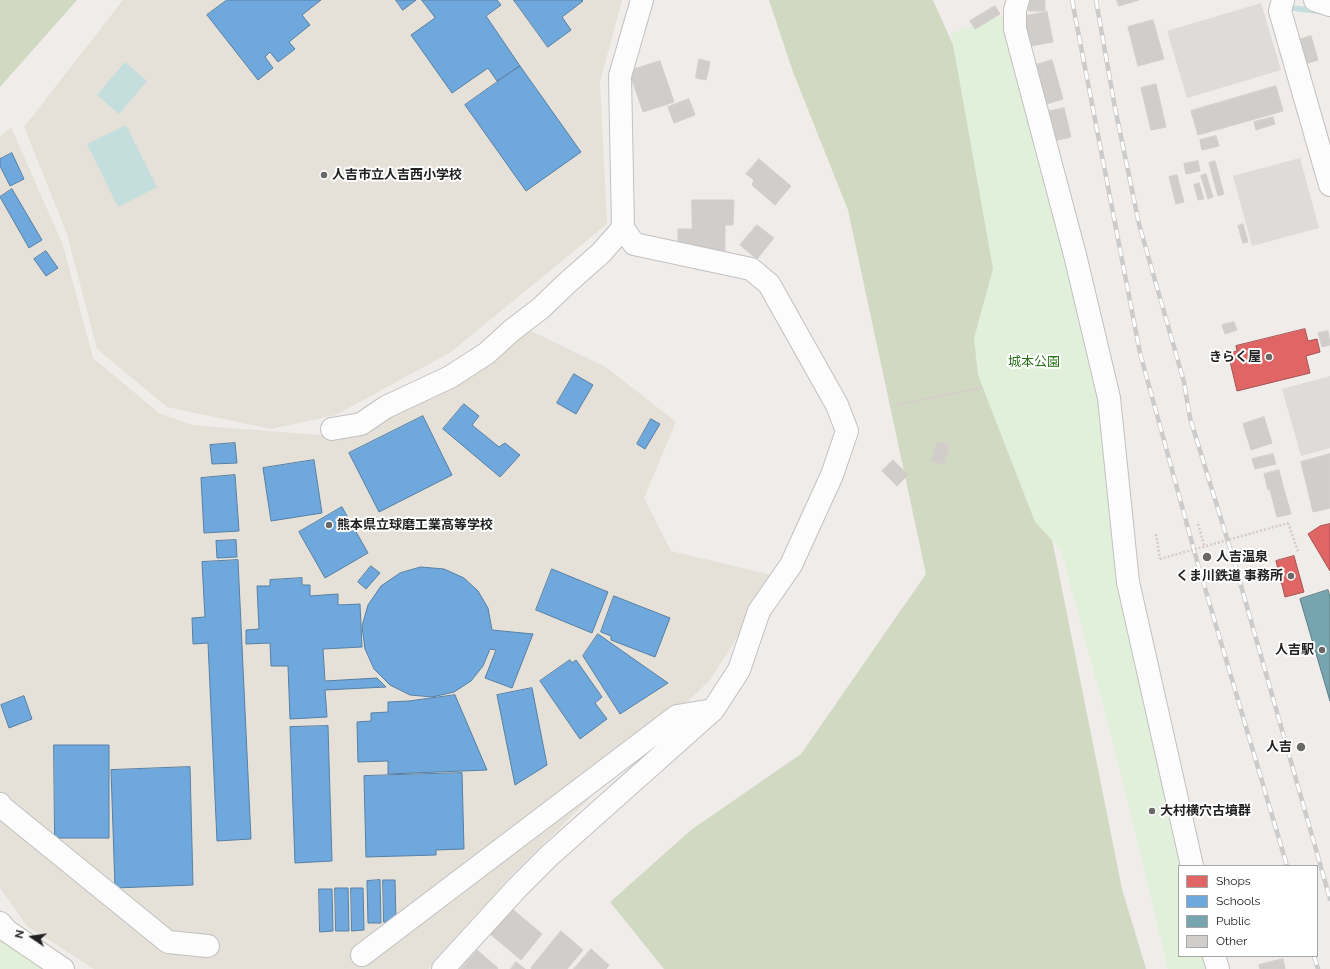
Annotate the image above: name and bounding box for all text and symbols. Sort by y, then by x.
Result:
place label: 人吉市立人吉西小学校 [332,167,462,183]
marker: 人吉市立人吉西小学校 [319,170,329,180]
place label: きらく屋 [1209,349,1261,365]
marker: きらく屋 [1264,352,1274,362]
park label: 城本公園 [1008,354,1060,370]
place label: 熊本県立球磨工業高等学校 [337,517,493,533]
marker: 熊本県立球磨工業高等学校 [324,520,334,530]
place label: 人吉温泉 [1216,549,1268,565]
marker: 人吉温泉 [1201,551,1213,563]
place label: くま川鉄道 事務所 [1176,568,1283,584]
marker: くま川鉄道 事務所 [1286,571,1296,581]
place label: 人吉駅 [1275,642,1314,658]
marker: 人吉駅 [1317,645,1327,655]
place label: 人吉 [1266,739,1292,755]
marker: 人吉 [1295,741,1307,753]
place label: 大村横穴古墳群 [1160,803,1251,819]
marker: 大村横穴古墳群 [1147,806,1157,816]
legend [1178,865,1318,957]
text: Shops [1216,874,1251,888]
text: Schools [1216,894,1260,908]
text: Public [1216,914,1250,928]
north arrow [12,917,52,957]
text: N [13,929,27,940]
text: Other [1216,934,1247,948]

